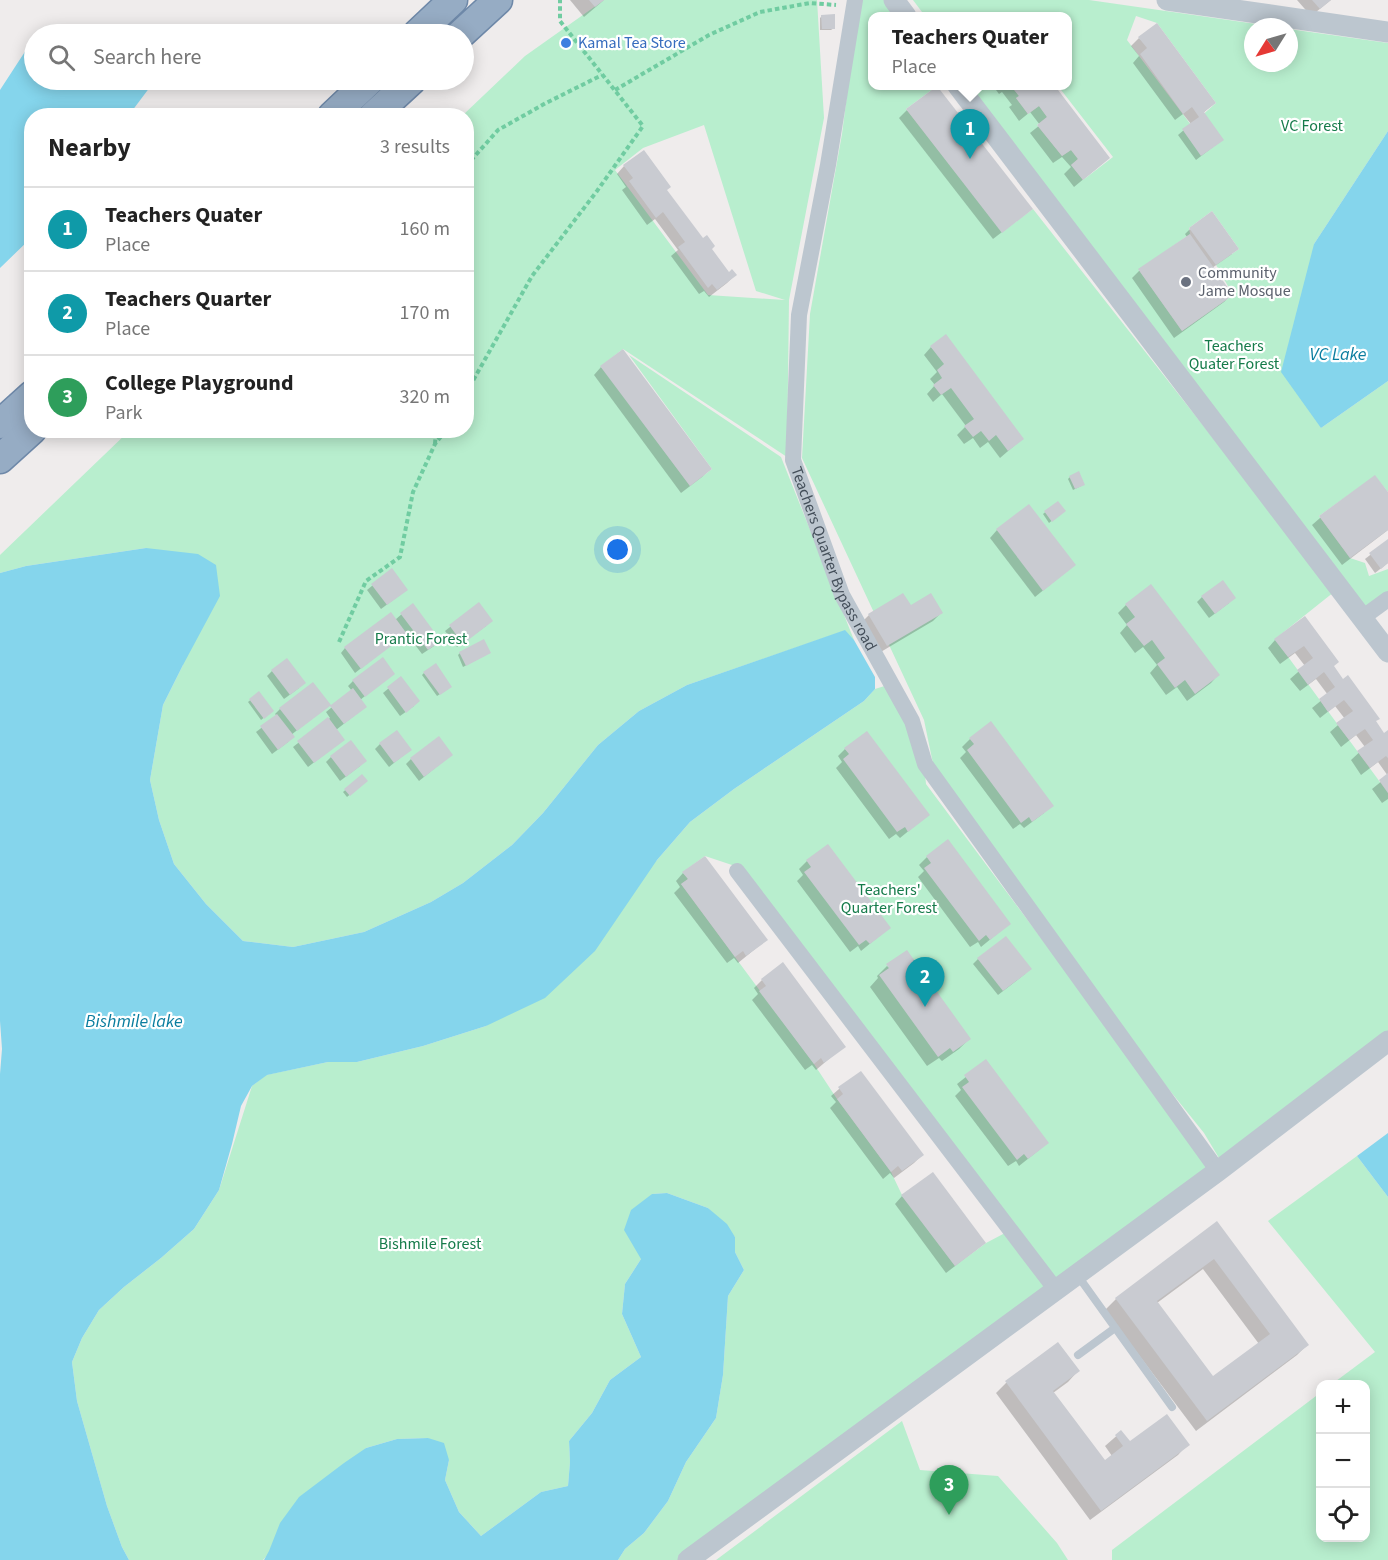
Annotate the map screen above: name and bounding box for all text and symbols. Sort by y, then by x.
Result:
popup [868,12,1072,90]
north arrow [1244,18,1298,72]
text: Teachers Quater [891,21,1049,53]
search box [24,24,474,90]
place label: Kamal Tea Store [578,32,686,54]
marker: Kamal Tea Store [559,36,573,50]
icon: search [45,41,78,74]
text: Search here [93,41,201,73]
text: Place [891,53,937,81]
pin: 1 [950,110,990,159]
park label: VC Forest [1281,115,1344,137]
text: Nearby [48,129,131,166]
text: 3 results [380,133,450,161]
text: Teachers Quater [105,199,262,231]
text: 1 [62,215,73,243]
text: 160 m [400,215,450,243]
text: Place [105,231,150,259]
place label: Community Jame Mosque [1198,262,1291,302]
marker: Community Jame Mosque [1179,275,1193,289]
text: Teachers Quarter [105,283,271,315]
text: 2 [62,299,73,327]
text: 170 m [400,299,450,327]
text: Place [105,315,150,343]
park label: Teachers Quater Forest [1189,335,1280,375]
water label: VC Lake [1309,342,1367,367]
text: College Playground [105,367,294,399]
text: 3 [62,383,73,411]
text: 320 m [400,383,450,411]
text: Park [105,399,142,427]
street label: Teachers Quarter Bypass road [785,463,882,655]
your location [603,535,632,564]
park label: Prantic Forest [375,628,468,650]
park label: Teachers' Quarter Forest [841,879,938,919]
pin: 2 [906,958,944,1007]
water label: Bishmile lake [85,1009,183,1034]
park label: Bishmile Forest [379,1233,482,1255]
map controls [1316,1380,1370,1542]
button: + [1316,1380,1370,1434]
button: − [1316,1434,1370,1488]
pin: 3 [930,1466,968,1515]
button: locate [1316,1488,1370,1542]

